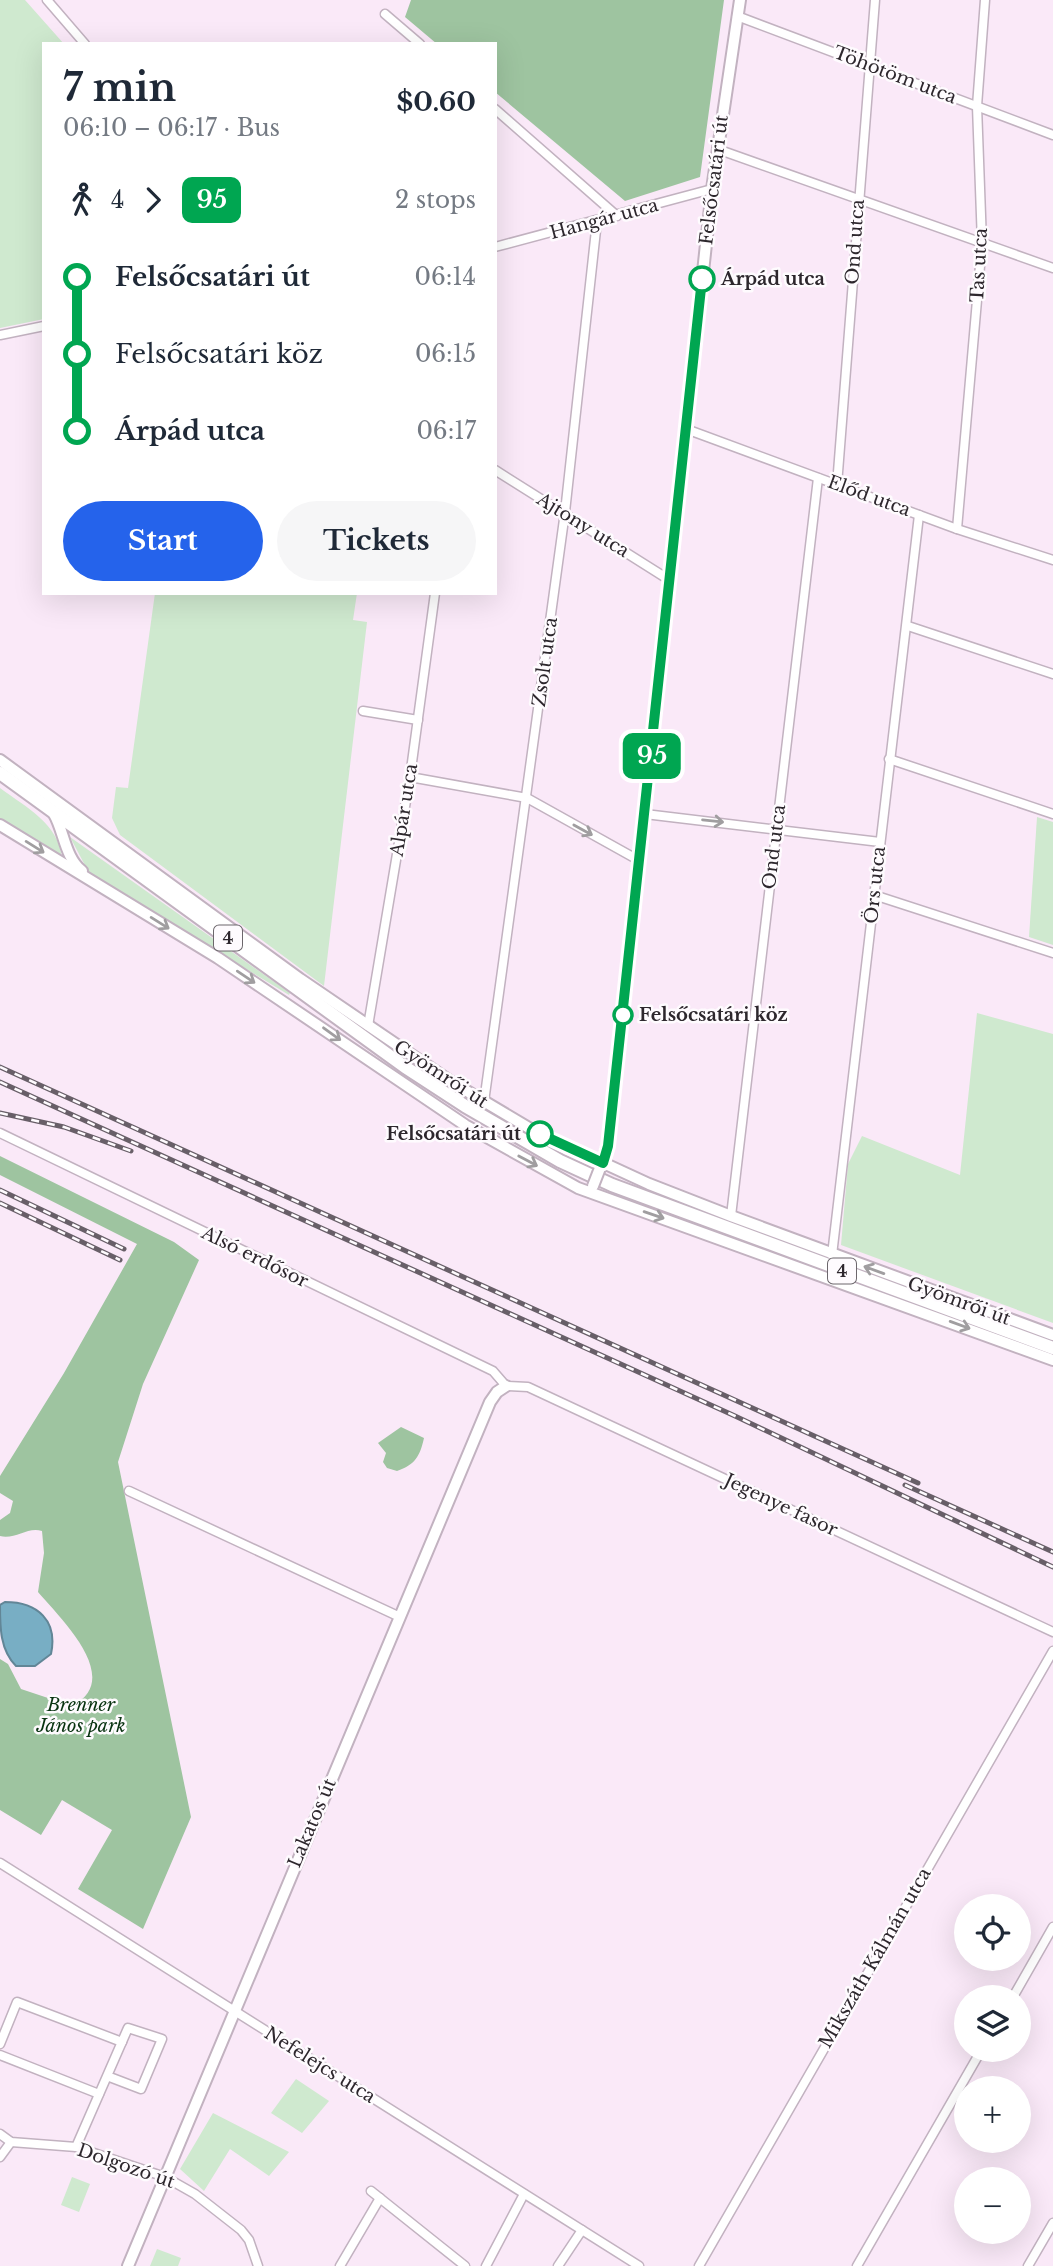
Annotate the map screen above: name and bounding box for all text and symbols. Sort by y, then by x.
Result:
street label: Töhötöm utca [830,41,960,109]
text: 7 min [63,64,176,111]
text: $0.60 [397,86,476,118]
text: 06:10 – 06:17 · Bus [63,114,280,142]
street label: Felsőcsatári út [695,114,733,246]
icon: walk [63,181,101,219]
icon: forward [134,181,172,219]
text: 95 [196,185,227,214]
text: 4 [111,186,124,214]
text: 2 stops [395,186,476,214]
street label: Hangár utca [547,194,661,244]
street label: Ond utca [841,199,869,285]
street label: Tas utca [966,227,992,303]
text: Felsőcsatári út [115,261,310,293]
text: 06:14 [415,263,476,291]
marker: Árpád utca [689,266,715,292]
place label: Árpád utca [720,267,825,290]
text: Felsőcsatári köz [115,338,323,370]
text: 06:15 [415,340,476,368]
text: Árpád utca [115,415,265,447]
text: 06:17 [416,417,476,445]
street label: Előd utca [825,471,913,521]
street label: Ajtony utca [532,487,633,562]
button: Start [63,501,263,581]
button: Tickets [277,501,476,581]
street label: Zsolt utca [528,616,562,708]
line badge: 95 [620,733,684,779]
text: 95 [637,741,667,770]
street label: Alpár utca [386,762,422,859]
street label: Ond utca [758,803,790,891]
one-way arrow [701,815,724,828]
one-way arrow [573,823,593,837]
one-way arrow [25,840,45,854]
street label: Örs utca [859,845,890,925]
one-way arrow [150,916,170,930]
road number: 4 [214,926,242,950]
one-way arrow [236,971,256,985]
place label: Felsőcsatári köz [639,1004,788,1026]
marker: Felsőcsatári köz [613,1005,633,1025]
one-way arrow [322,1027,341,1041]
street label: Gyömrői út [390,1035,492,1113]
marker: Felsőcsatári út [527,1121,553,1147]
place label: Felsőcsatári út [386,1123,521,1145]
one-way arrow [517,1155,538,1169]
one-way arrow [642,1210,664,1222]
street label: Alsó erdősor [197,1221,312,1292]
road number: 4 [828,1259,856,1284]
one-way arrow [863,1263,885,1275]
street label: Gyömrői út [905,1272,1014,1330]
one-way arrow [949,1320,971,1333]
street label: Jegenye fasor [719,1468,842,1541]
park label: Brenner János park [35,1694,126,1737]
street label: Lakatos út [283,1775,341,1871]
street label: Mikszáth Kálmán utca [814,1864,936,2052]
map controls [954,1894,1031,2244]
button: locate [954,1894,1031,1971]
button: layers [954,1985,1031,2062]
street label: Nefelejcs utca [260,2022,380,2108]
button: + [954,2076,1031,2153]
street label: Dolgozó út [74,2139,178,2193]
button: − [954,2167,1031,2244]

